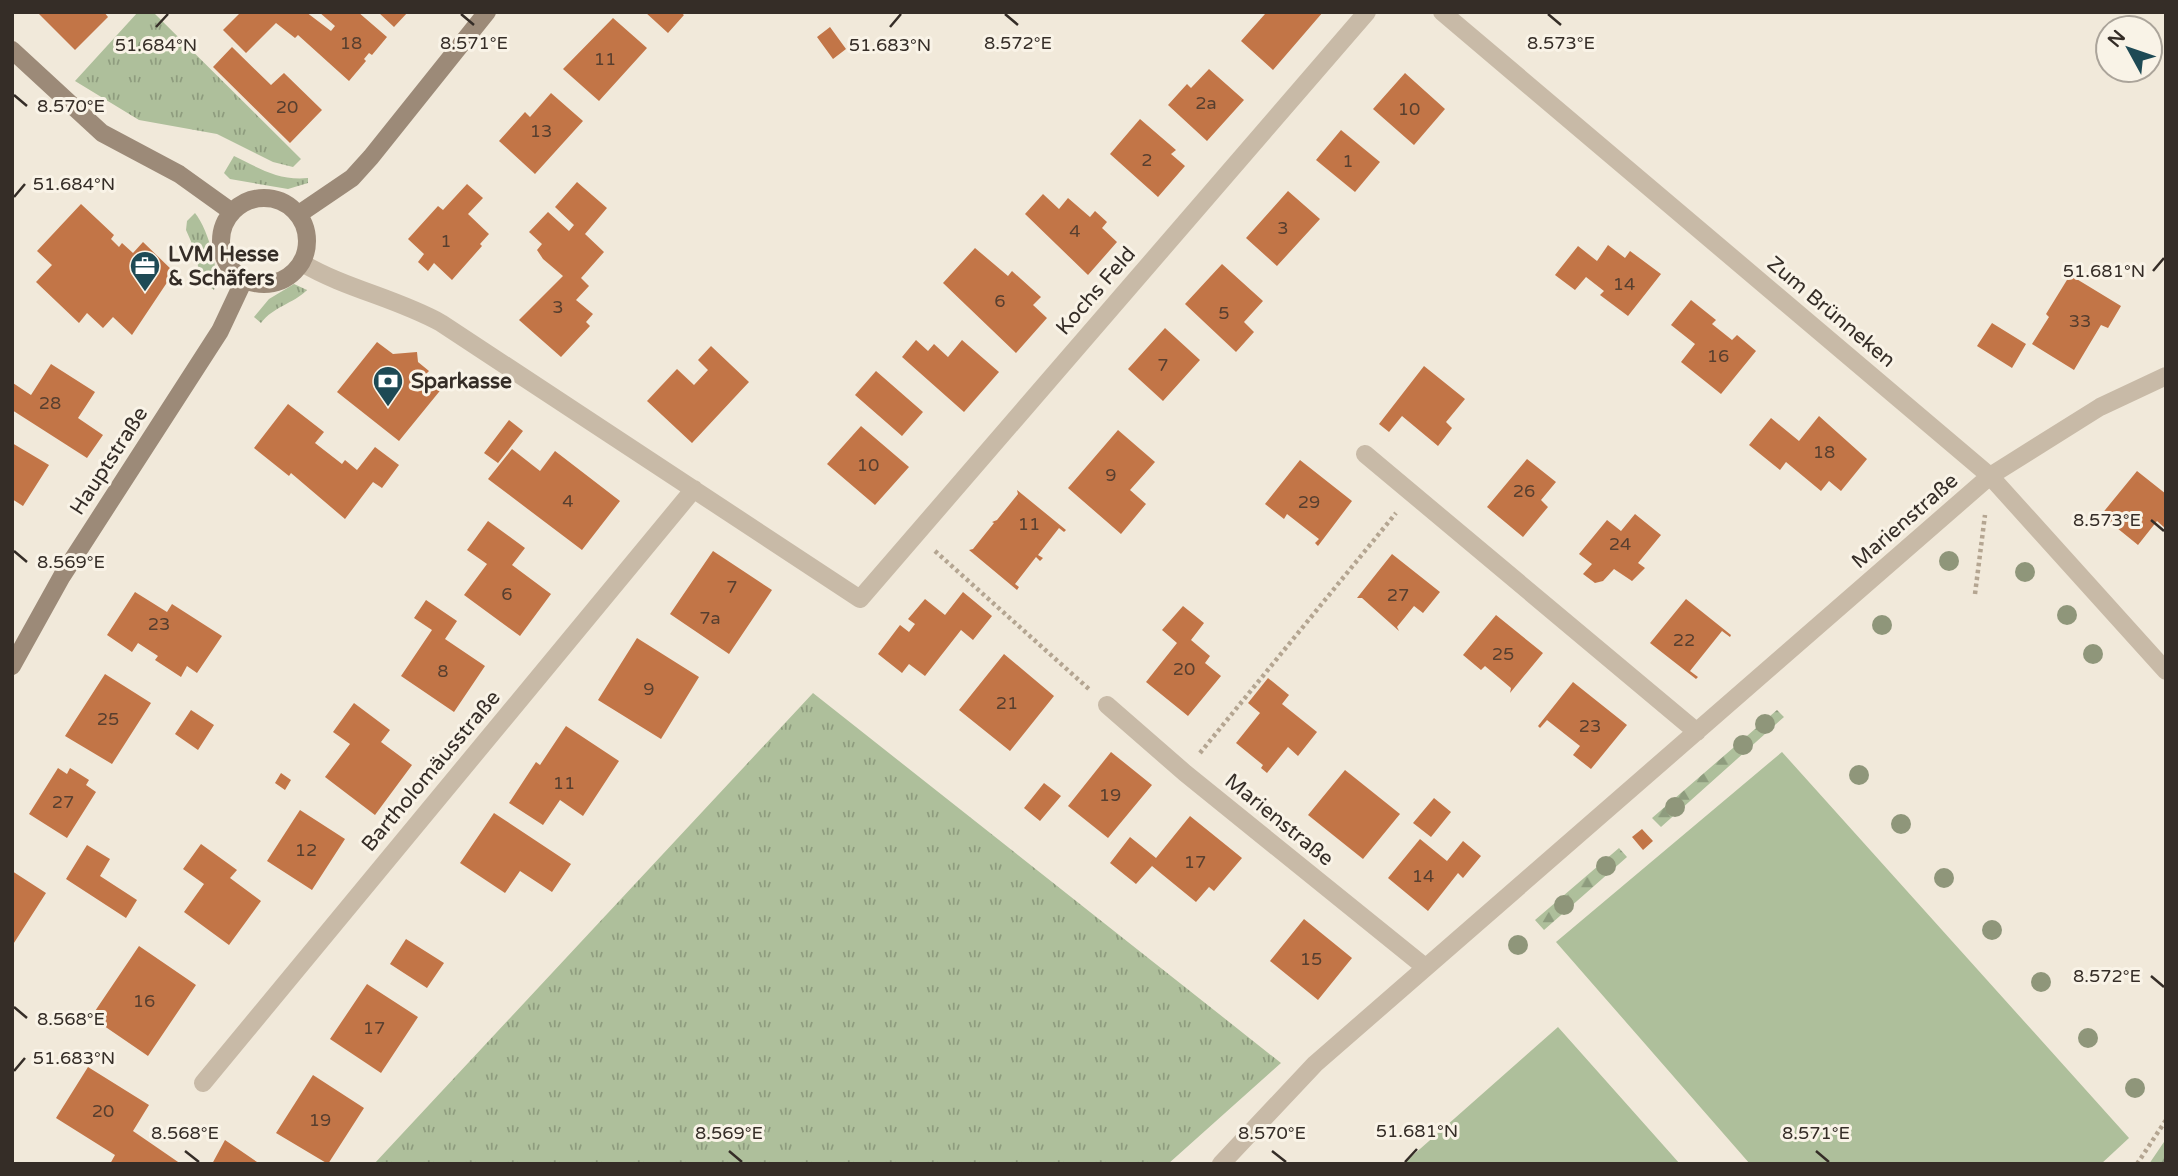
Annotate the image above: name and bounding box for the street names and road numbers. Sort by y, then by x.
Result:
street label: Kochs Feld [1051,242,1141,340]
street label: Zum Brünneken [1762,251,1900,373]
street label: Hauptstraße [65,402,153,520]
street label: Marienstraße [1847,468,1963,574]
street label: Bartholomäusstraße [356,685,506,857]
street label: Marienstraße [1220,769,1338,871]

